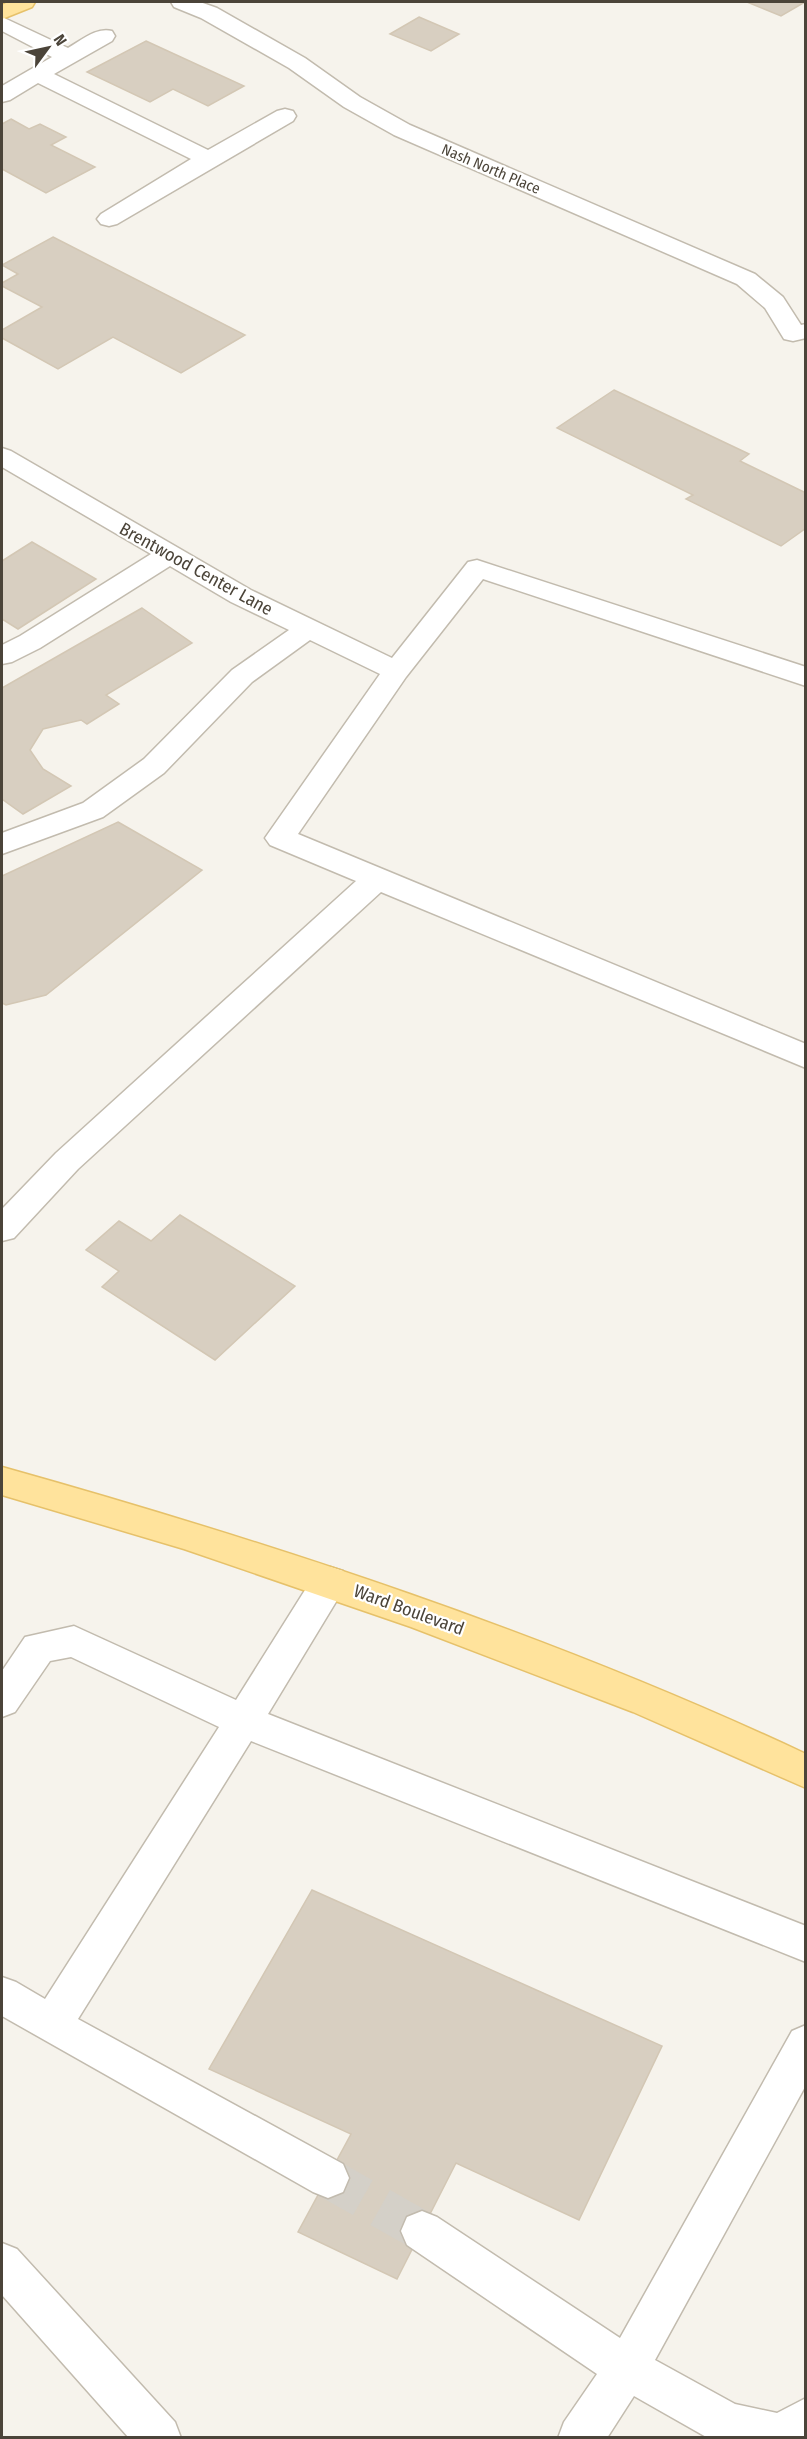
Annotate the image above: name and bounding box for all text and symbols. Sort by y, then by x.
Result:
north arrow [18,18,78,78]
text: N [50,31,71,49]
street label: Nash North Place [439,140,543,198]
street label: Brentwood Center Lane [116,518,277,620]
street label: Ward Boulevard [351,1580,467,1640]

